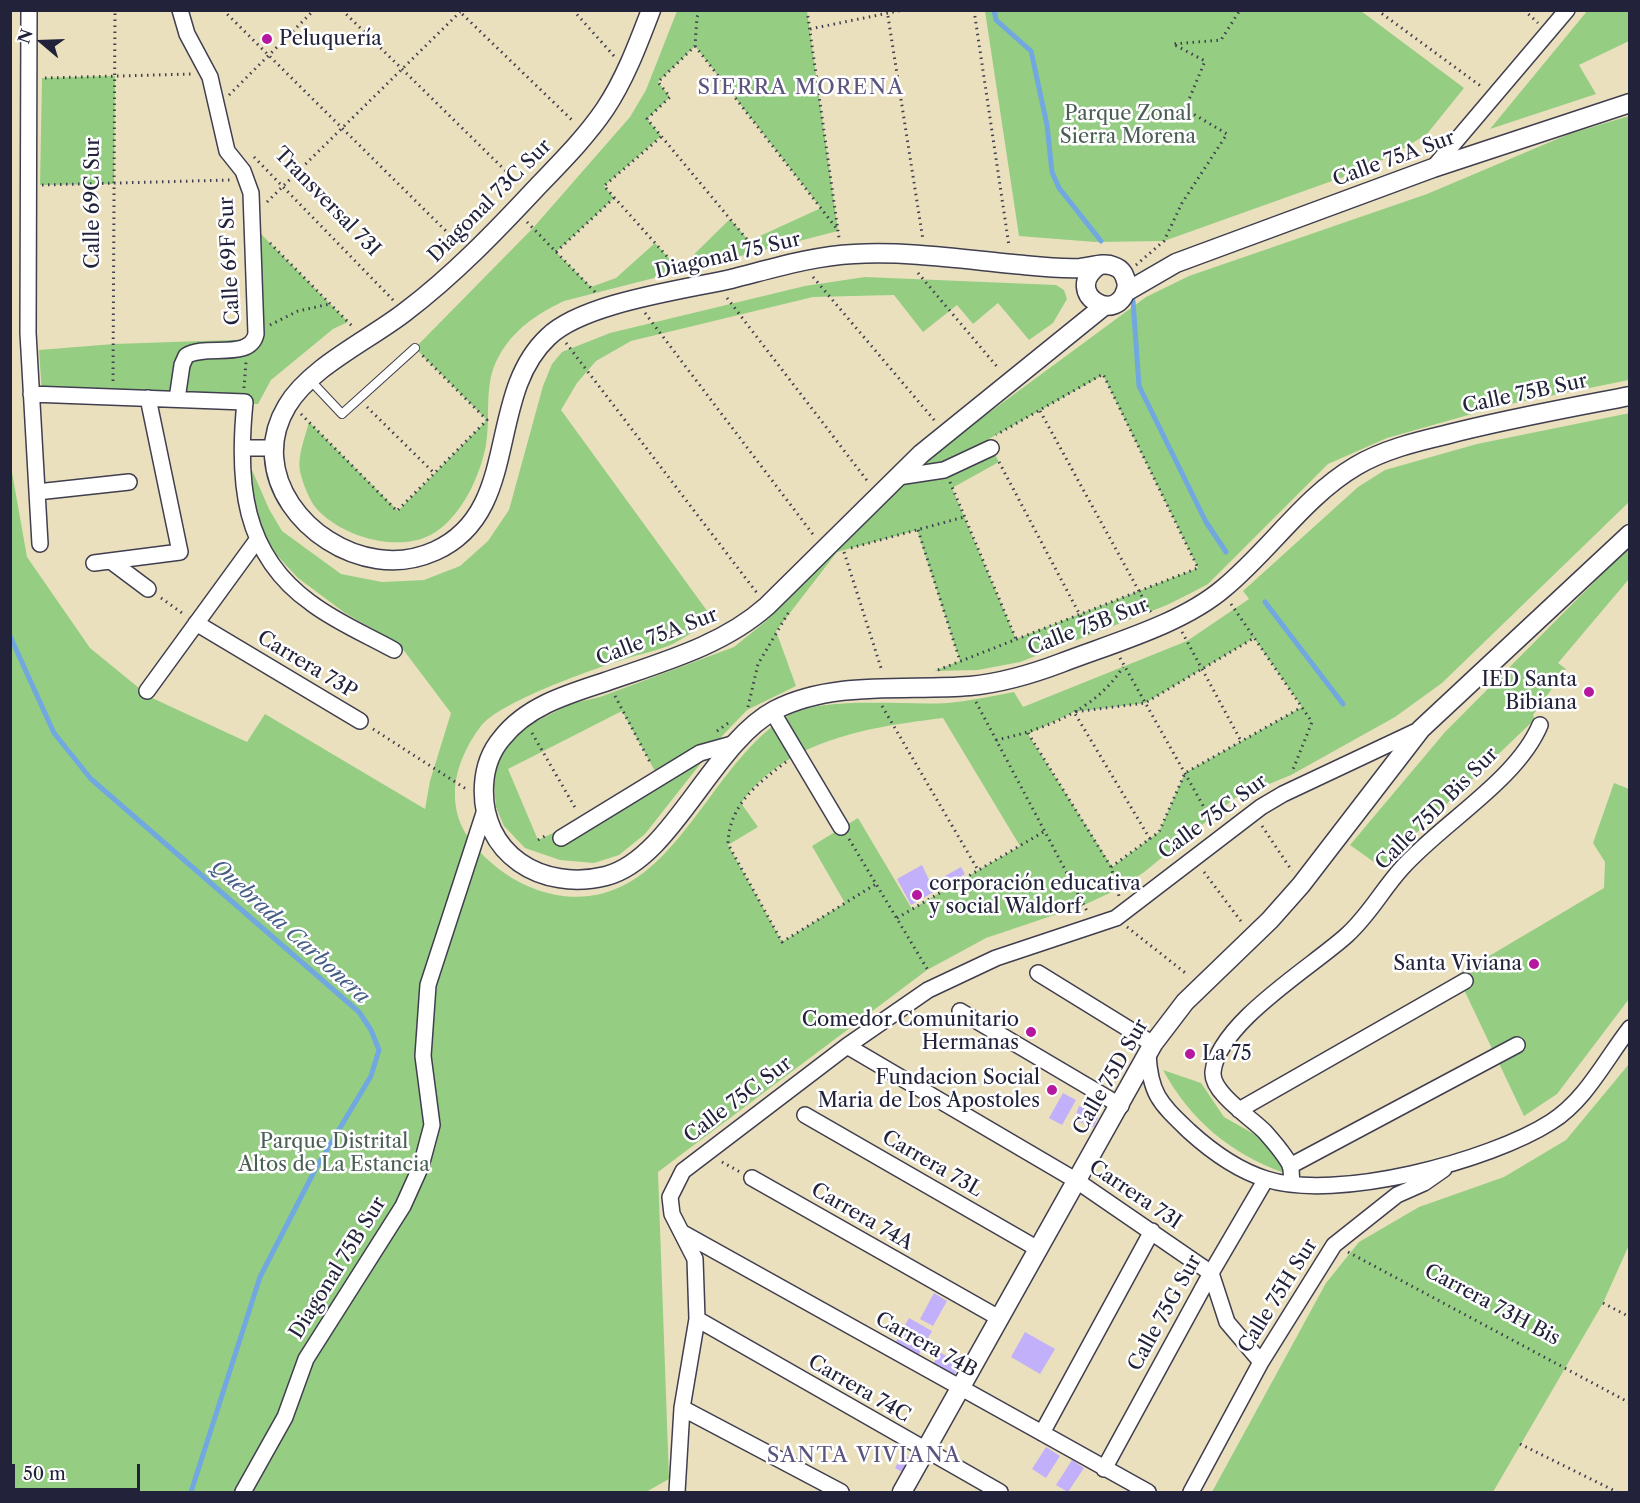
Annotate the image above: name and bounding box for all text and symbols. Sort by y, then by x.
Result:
north arrow [12,12,72,72]
text: N [13,26,37,46]
place label: Peluquería [279,27,382,51]
marker: Peluquería [260,32,274,46]
district label: SIERRA MORENA [697,75,905,101]
park label: Parque Zonal Sierra Morena [1060,102,1196,149]
street label: Calle 75A Sur [1330,126,1458,192]
street label: Diagonal 73C Sur [423,134,557,268]
street label: Calle 69C Sur [81,137,105,269]
street label: Transversal 73I [269,142,385,262]
street label: Calle 69F Sur [215,196,245,326]
street label: Diagonal 75 Sur [653,228,803,284]
street label: Calle 75B Sur [1460,369,1590,419]
street label: Calle 75B Sur [1024,593,1152,661]
street label: Calle 75A Sur [593,603,721,671]
street label: Carrera 73P [253,626,361,704]
place label: IED Santa Bibiana [1482,668,1577,715]
marker: IED Santa Bibiana [1582,685,1596,699]
street label: Calle 75D Bis Sur [1371,743,1503,875]
street label: Calle 75C Sur [1154,770,1272,864]
water label: Quebrada Carbonera [206,854,374,1010]
place label: corporación educativa y social Waldorf [929,872,1141,919]
marker: corporación educativa y social Waldorf [910,888,924,902]
place label: Santa Viviana [1393,952,1522,976]
marker: Santa Viviana [1527,957,1541,971]
place label: Comedor Comunitario Hermanas [802,1008,1019,1055]
street label: Calle 75D Sur [1068,1015,1154,1139]
marker: Comedor Comunitario Hermanas [1024,1025,1038,1039]
place label: La 75 [1202,1042,1252,1066]
marker: La 75 [1183,1047,1197,1061]
street label: Calle 75C Sur [679,1052,797,1148]
place label: Fundacion Social Maria de Los Apostoles [818,1066,1040,1113]
marker: Fundacion Social Maria de Los Apostoles [1045,1083,1059,1097]
street label: Carrera 73L [878,1126,986,1202]
park label: Parque Distrital Altos de La Estancia [238,1130,430,1177]
street label: Carrera 73I [1084,1155,1186,1235]
street label: Carrera 74A [807,1178,917,1256]
street label: Diagonal 75B Sur [285,1193,391,1343]
street label: Calle 75H Sur [1233,1234,1323,1358]
street label: Calle 75G Sur [1123,1251,1207,1375]
street label: Carrera 73H Bis [1420,1259,1564,1351]
street label: Carrera 74B [871,1307,981,1383]
street label: Carrera 74C [804,1350,914,1428]
district label: SANTA VIVIANA [767,1443,961,1469]
scale bar [15,1452,142,1490]
text: 50 m [23,1463,66,1485]

